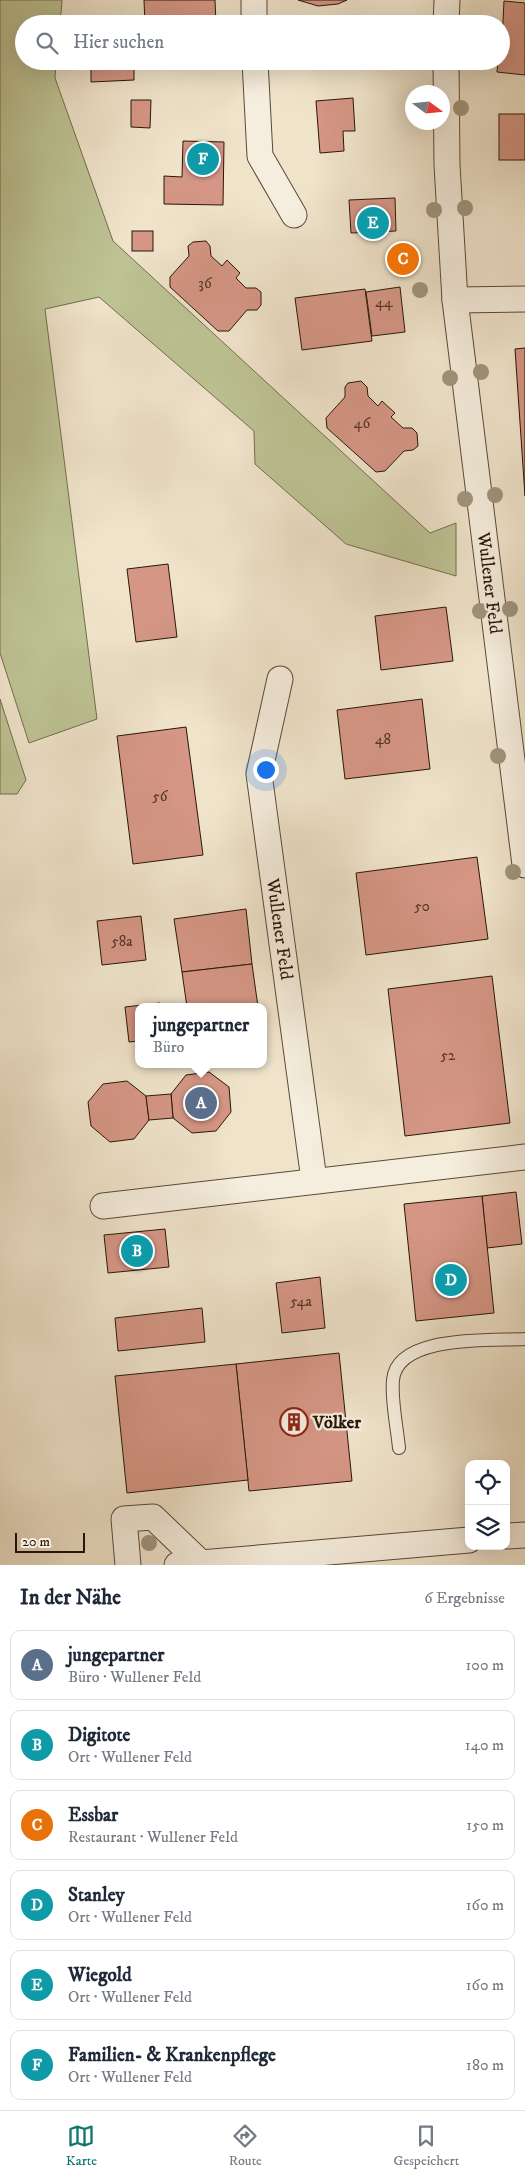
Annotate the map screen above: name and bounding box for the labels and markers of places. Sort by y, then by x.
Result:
pin: F [187,140,219,178]
pin: E [357,204,389,242]
pin: C [387,240,419,278]
pin: A [185,1084,217,1122]
pin: B [121,1232,153,1270]
pin: D [435,1261,467,1299]
building icon: Völker [279,1407,309,1437]
place label: Völker [312,1412,361,1434]

